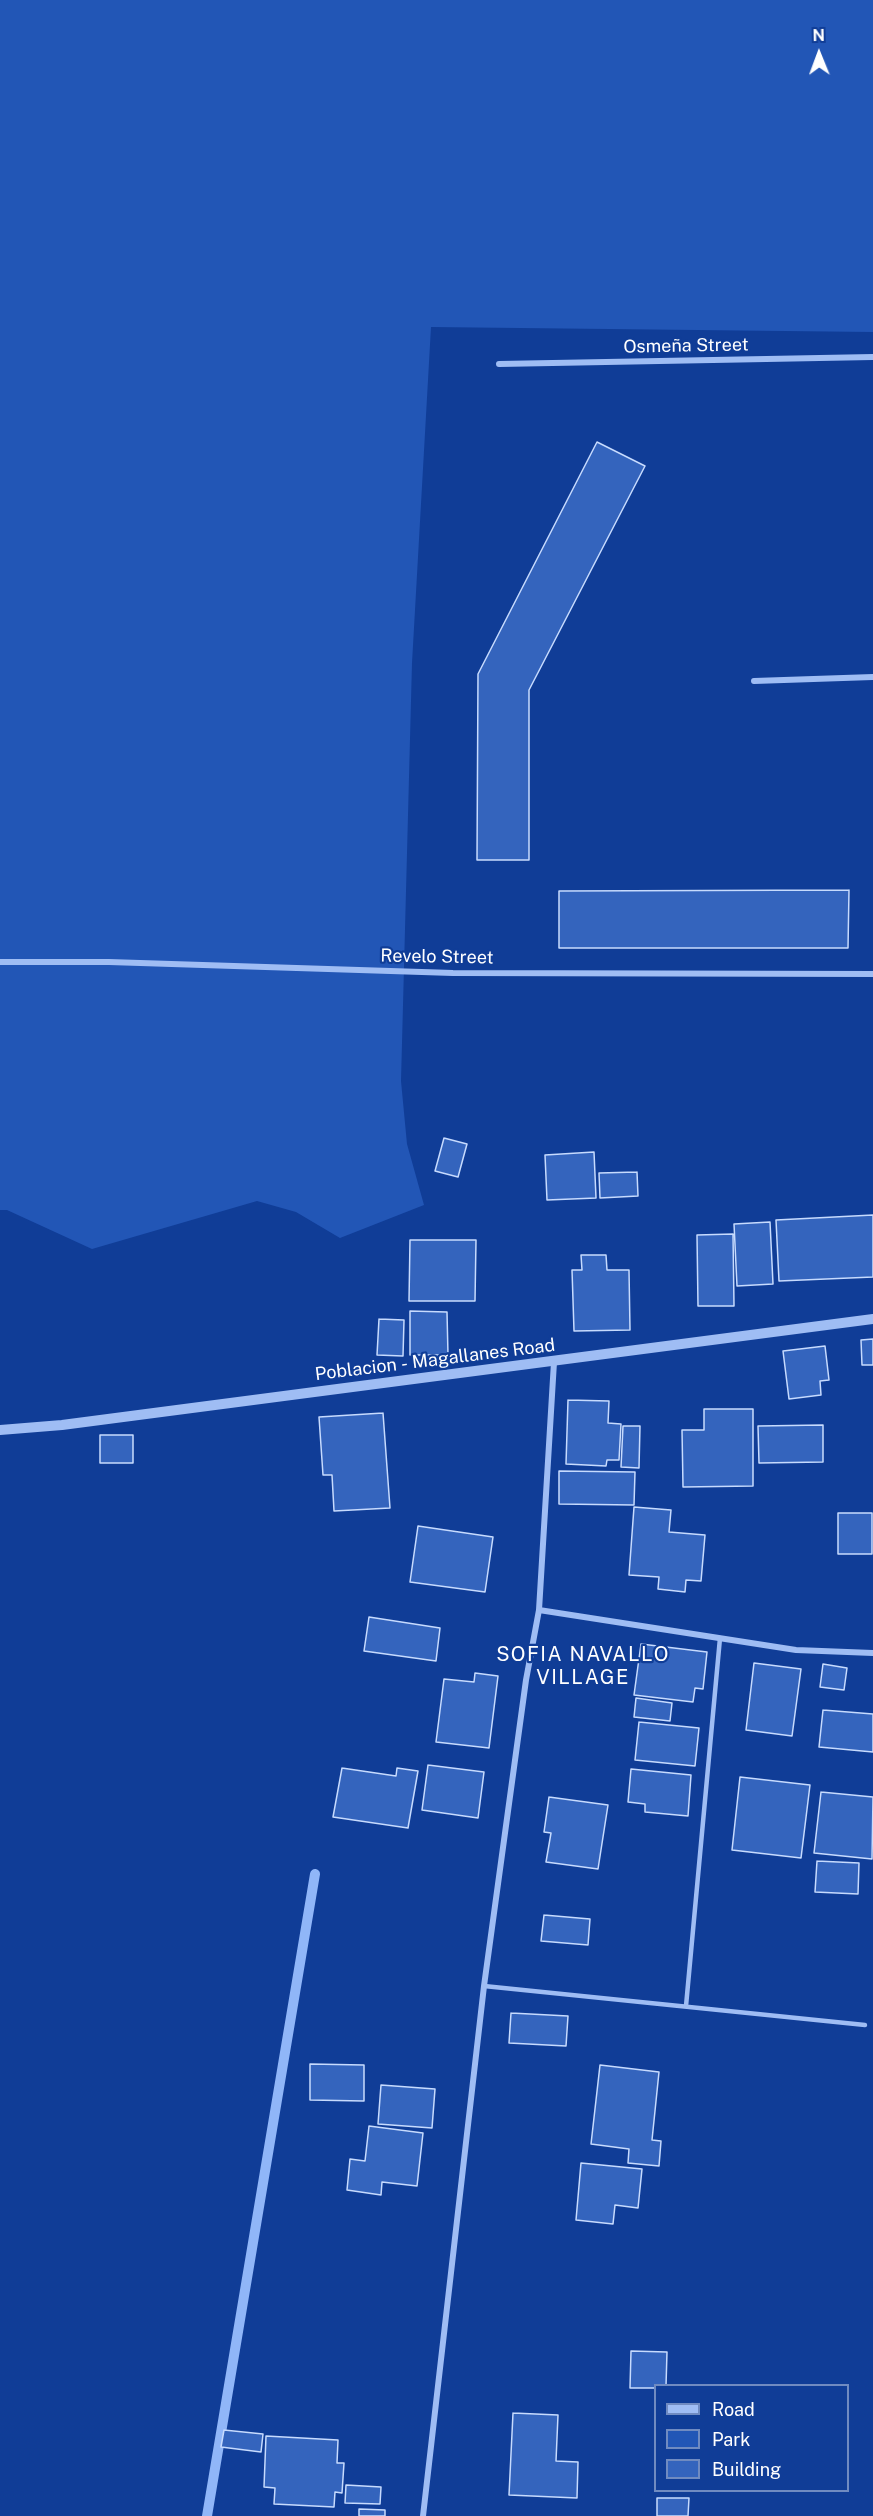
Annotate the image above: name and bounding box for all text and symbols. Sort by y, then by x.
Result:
north arrow [789,24,849,84]
text: N [812,26,825,45]
street label: Osmeña Street [623,334,749,358]
street label: Revelo Street [380,945,494,969]
street label: Poblacion - Magallanes Road [314,1335,556,1385]
district label: SOFIA NAVALLO VILLAGE [496,1643,670,1690]
legend [654,2384,849,2492]
text: Road [712,2399,755,2420]
text: Park [712,2429,750,2450]
text: Building [712,2459,781,2480]

